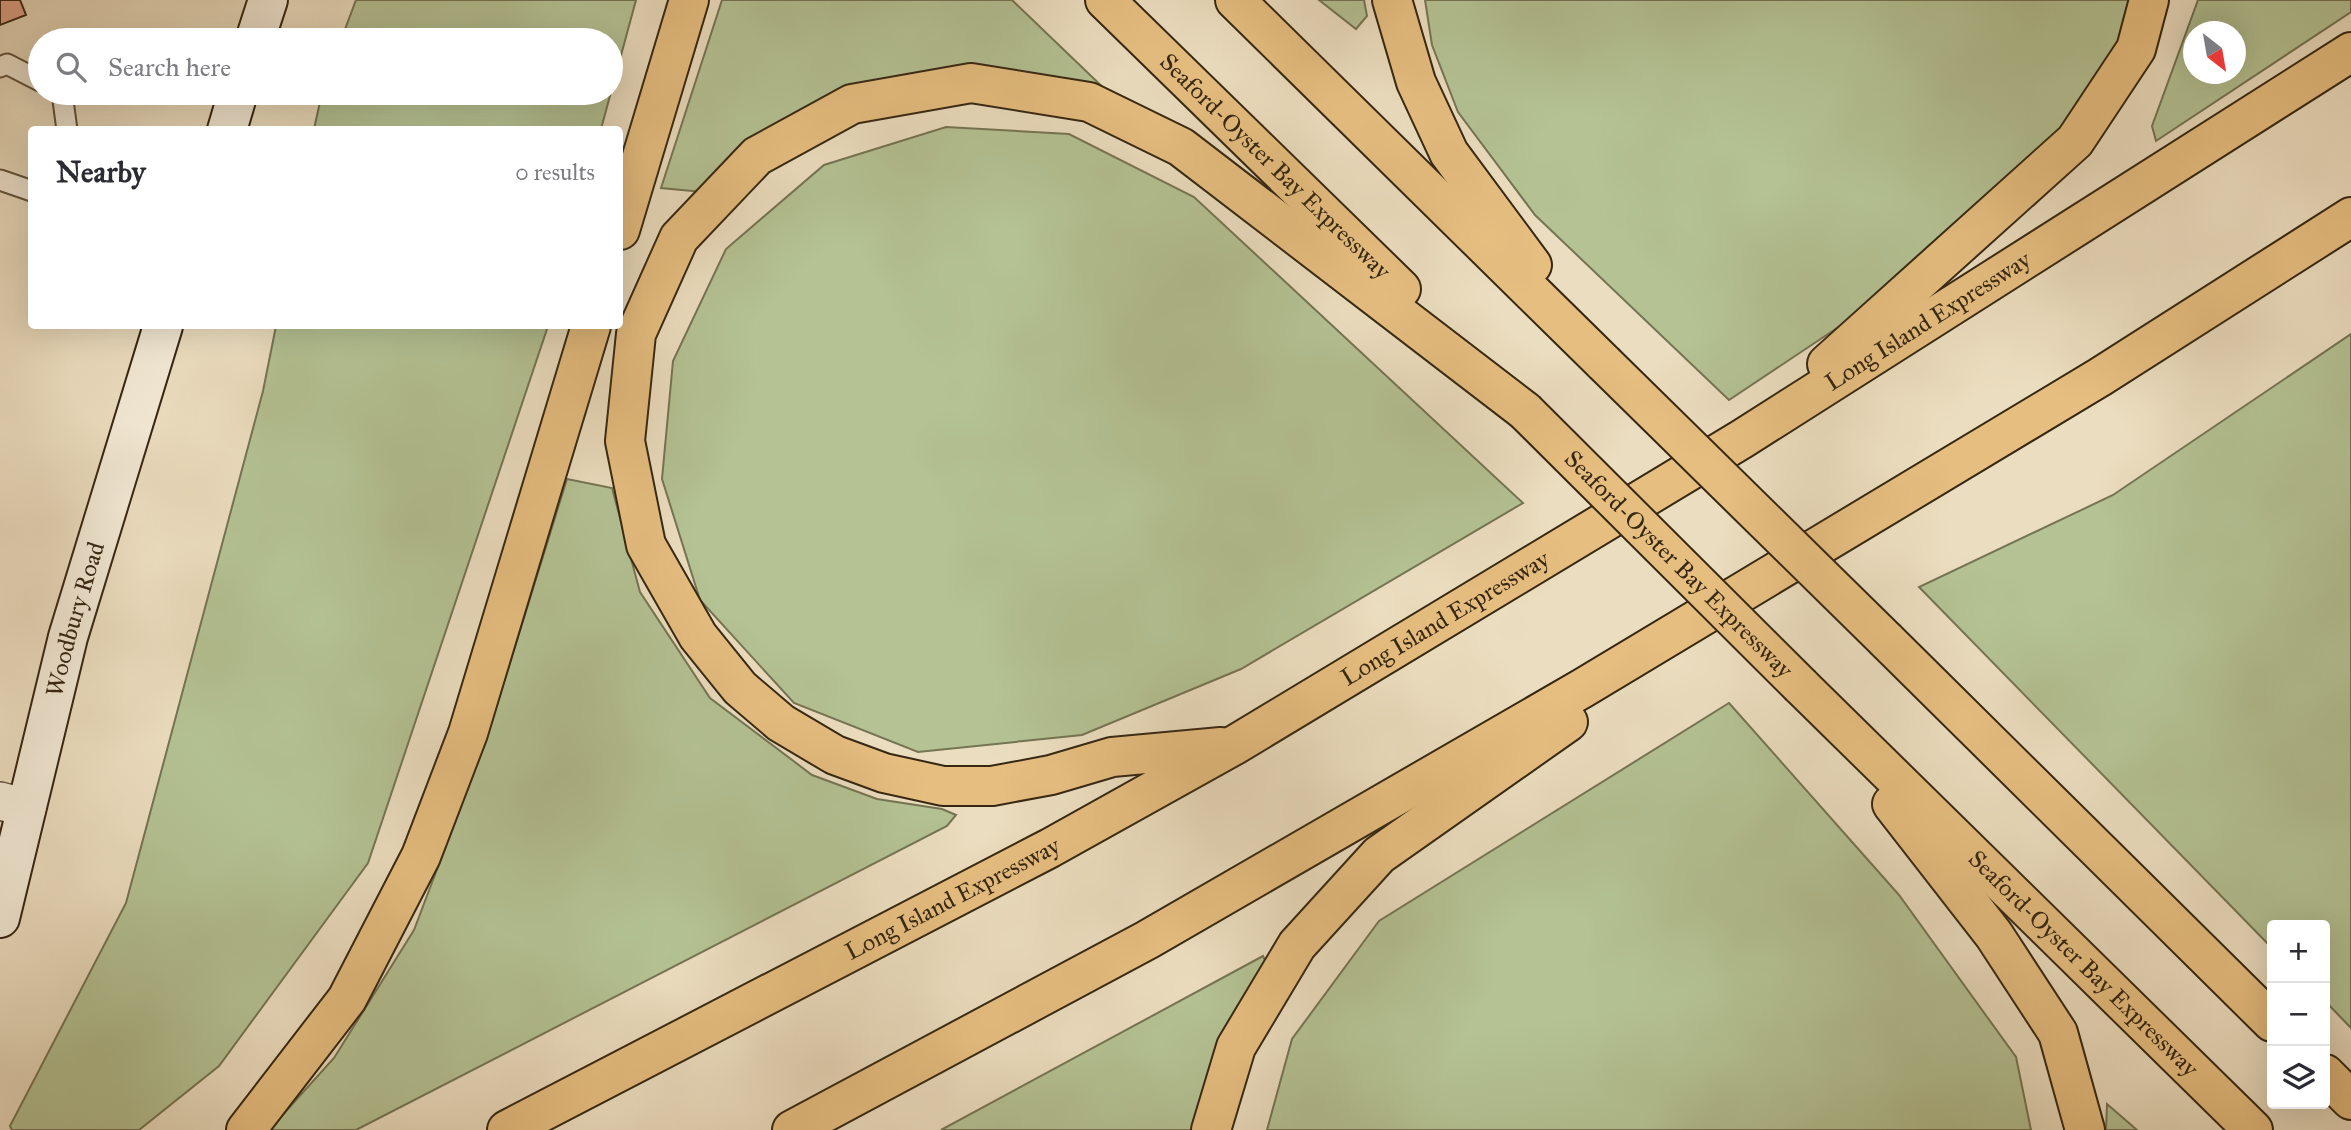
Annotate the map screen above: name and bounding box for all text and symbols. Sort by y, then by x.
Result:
north arrow [2183,21,2246,84]
search box [28,28,623,105]
street label: Seaford-Oyster Bay Expressway [1154,47,1398,286]
icon: search [52,48,90,86]
text: Search here [108,51,231,83]
text: Nearby [56,154,146,190]
text: 0 results [515,158,595,186]
street label: Long Island Expressway [1819,244,2037,397]
street label: Seaford-Oyster Bay Expressway [1558,444,1800,685]
street label: Woodbury Road [39,538,111,700]
street label: Long Island Expressway [1335,543,1555,692]
street label: Long Island Expressway [840,830,1066,967]
street label: Seaford-Oyster Bay Expressway [1962,844,2205,1084]
map controls [2267,920,2330,1109]
button: + [2267,920,2330,983]
button: − [2267,983,2330,1046]
button: layers [2267,1046,2330,1109]

